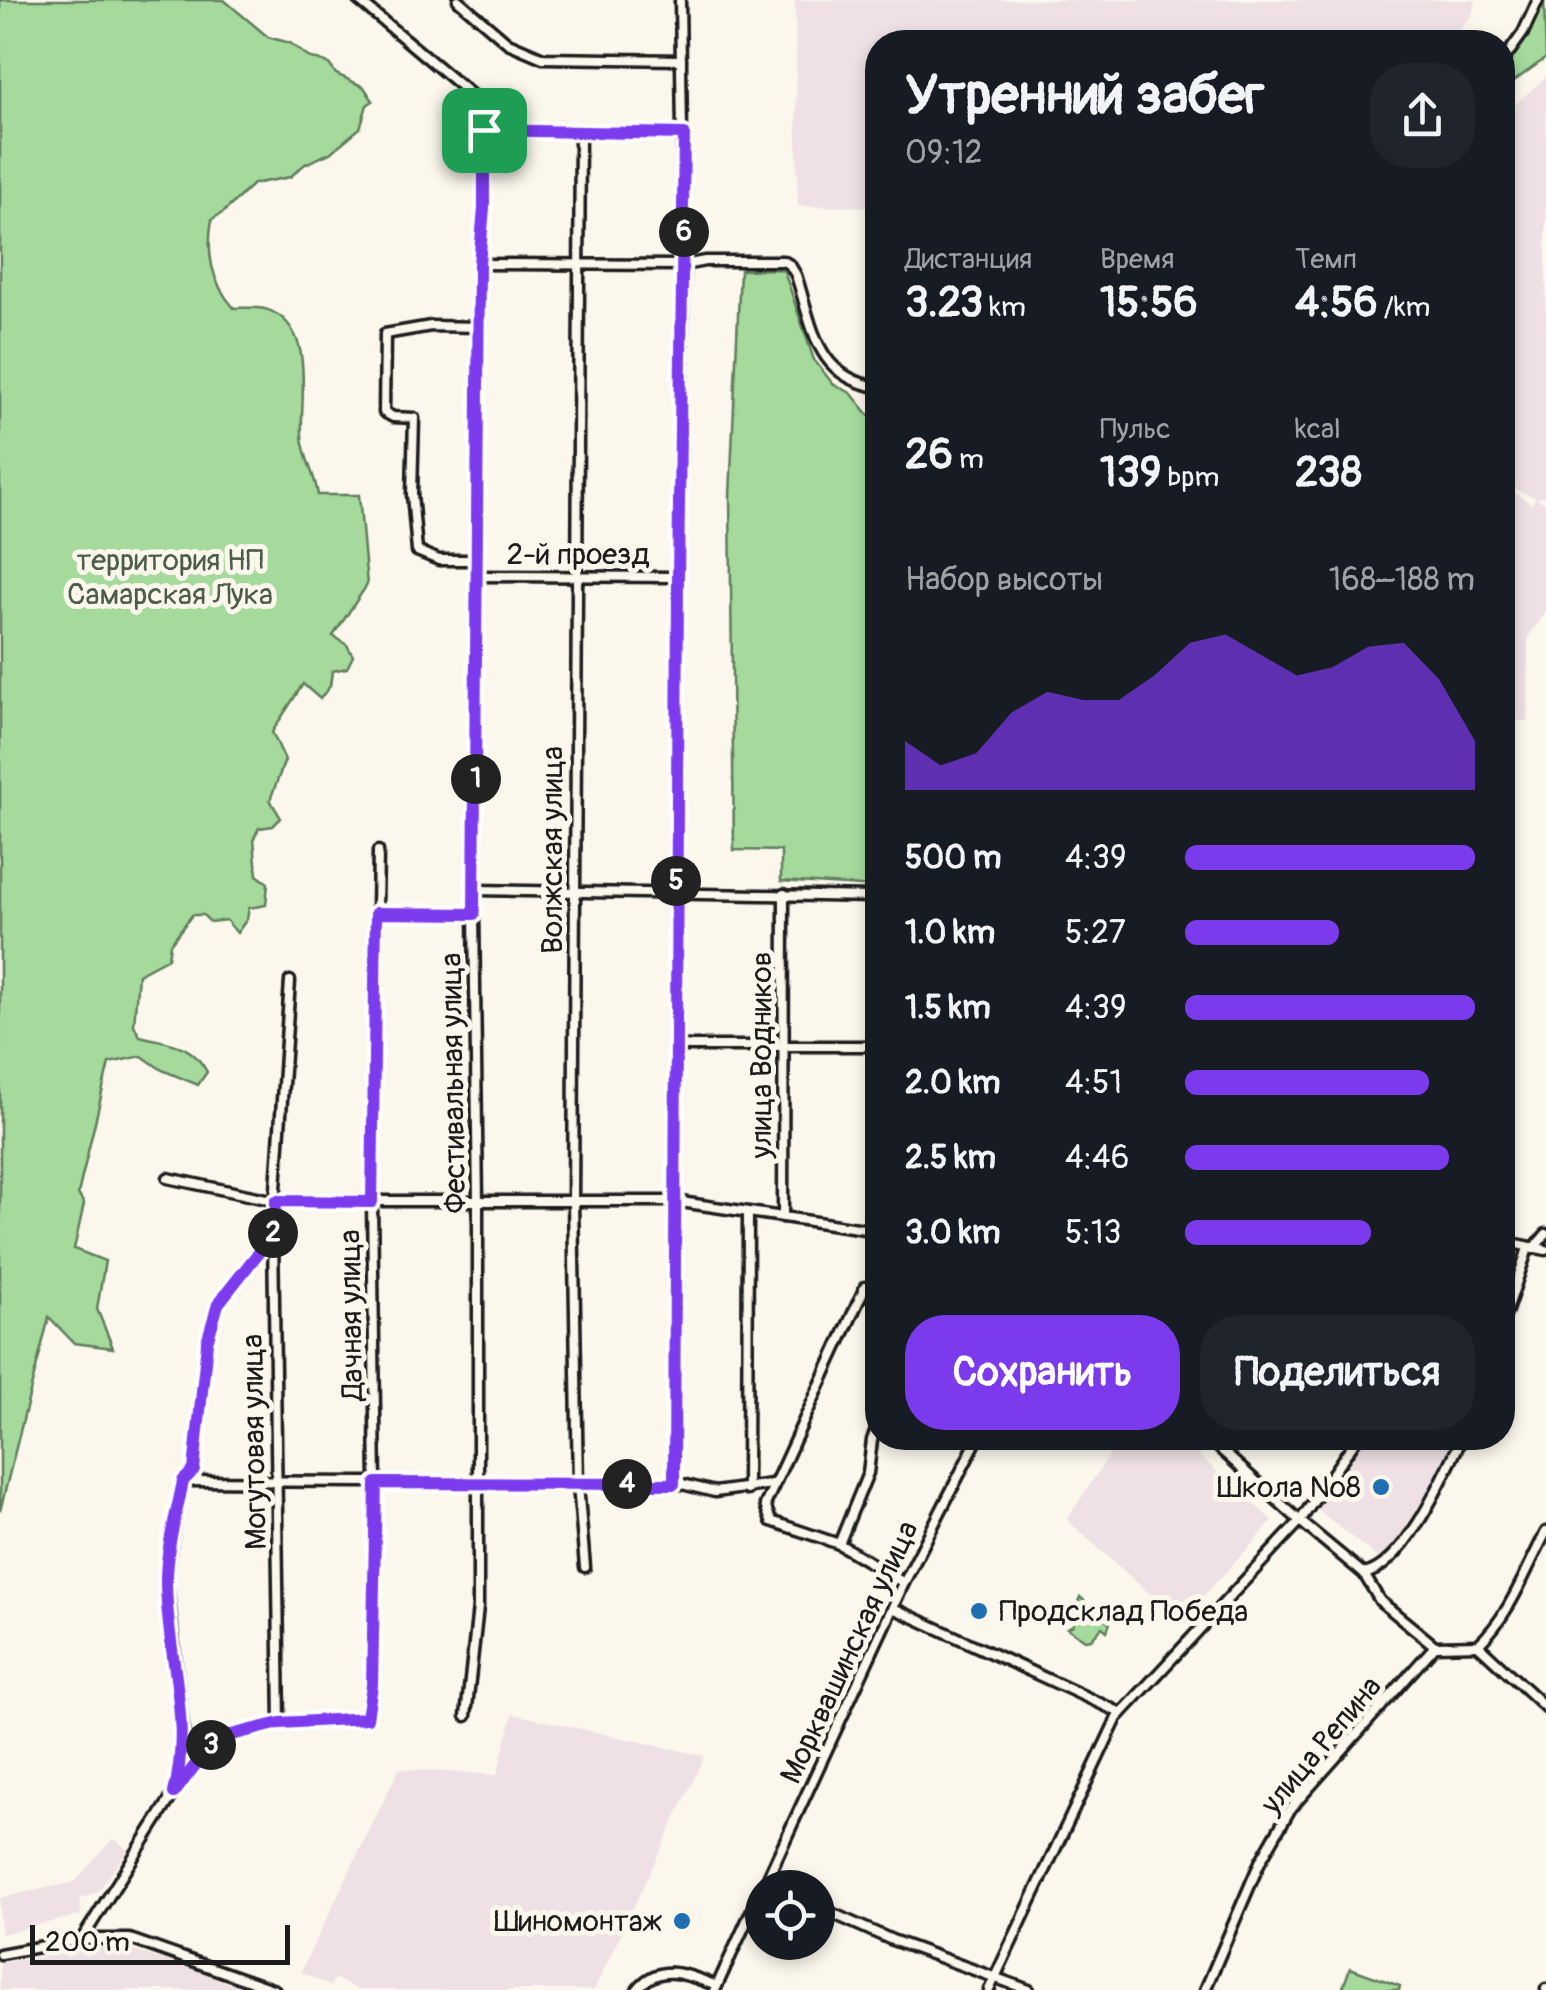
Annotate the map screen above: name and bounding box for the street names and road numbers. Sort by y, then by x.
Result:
street label: 2-й проезд [506,536,650,573]
street label: Волжская улица [534,746,571,954]
street label: Фестивальная улица [433,952,474,1214]
street label: улица Водников [743,952,780,1159]
street label: Дачная улица [332,1229,372,1402]
street label: Могутовая улица [234,1334,275,1550]
street label: Морквашинская улица [772,1515,927,1789]
street label: улица Репина [1252,1669,1390,1823]

